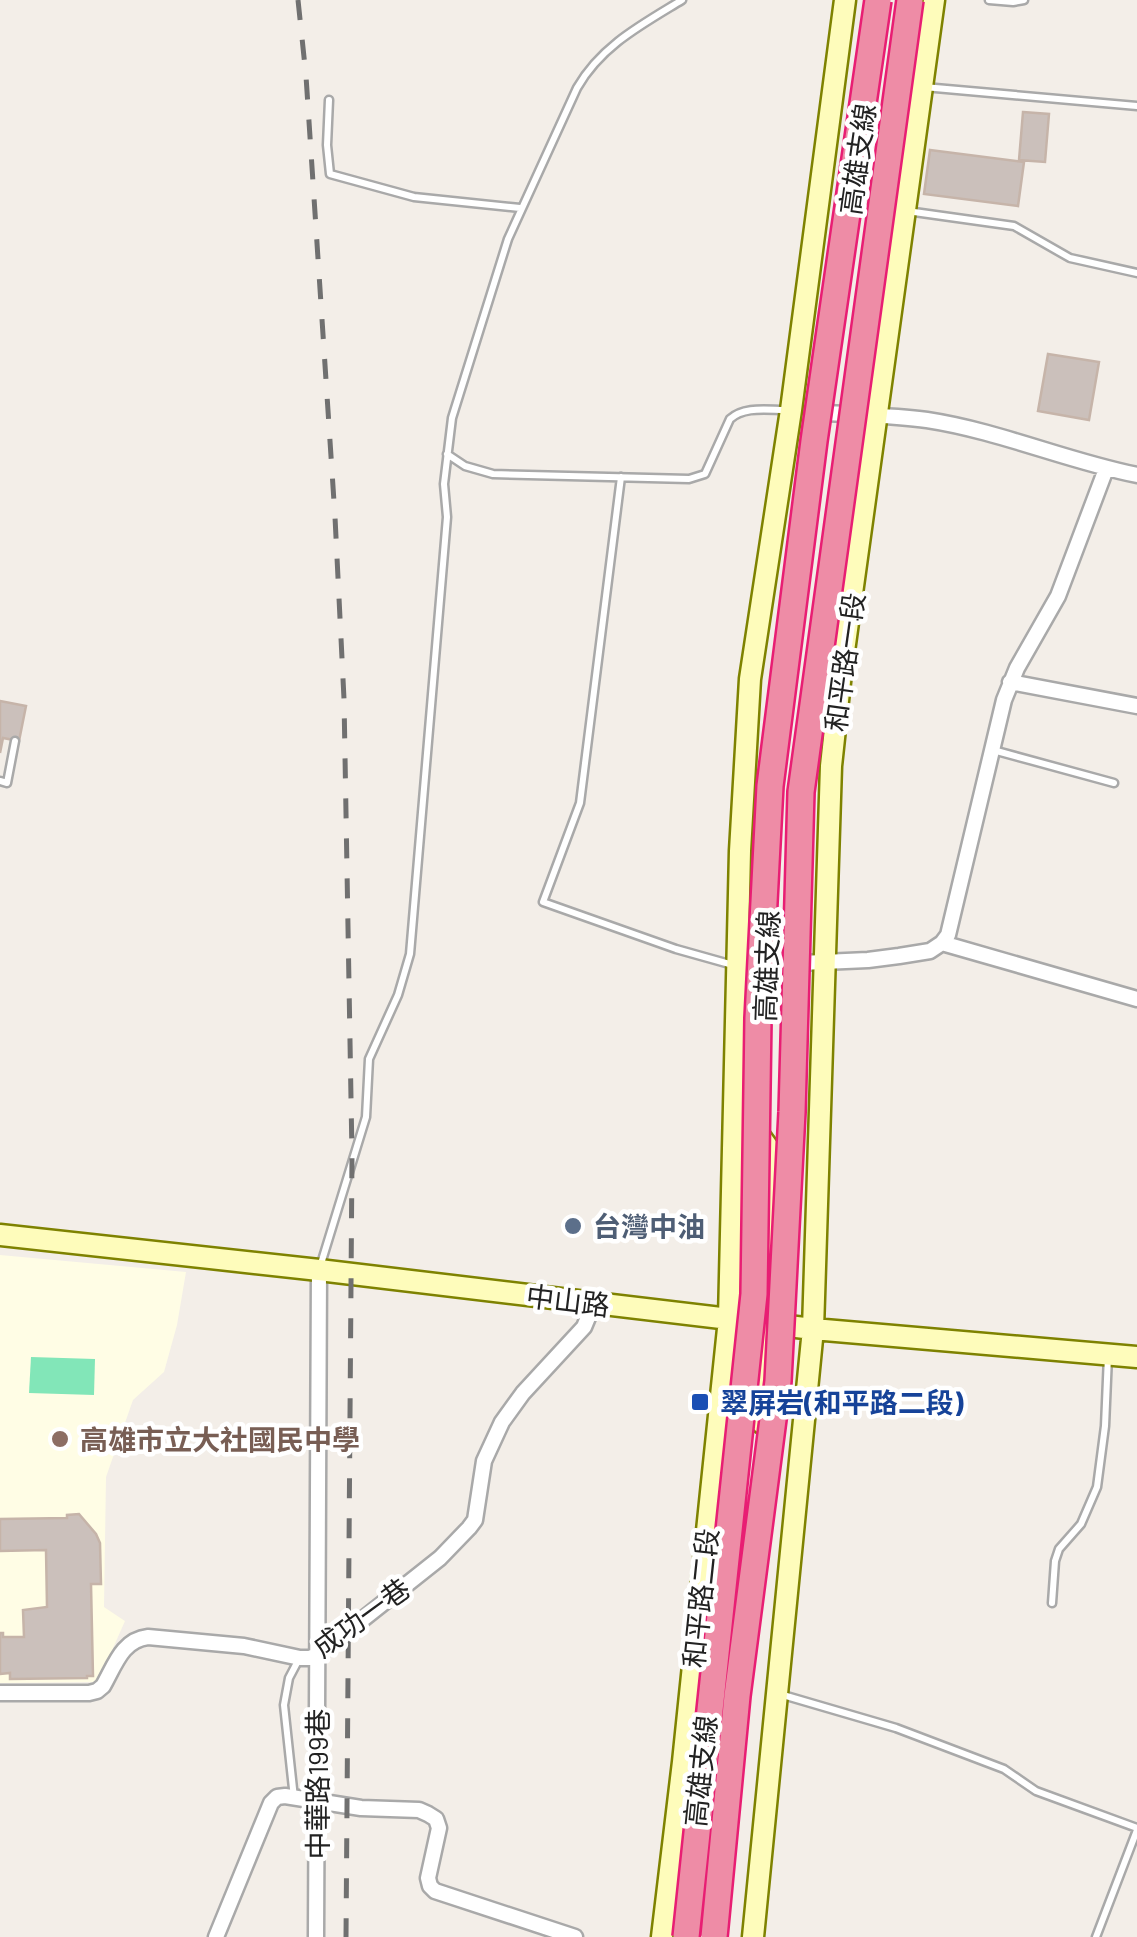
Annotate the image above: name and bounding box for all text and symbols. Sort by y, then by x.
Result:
street label: 高雄支線 [832,101,882,217]
street label: 和平路一段 [817,590,871,734]
street label: 高雄支線 [747,909,785,1023]
place label: 台灣中油 [593,1209,705,1243]
marker: 台灣中油 [562,1215,584,1237]
street label: 中山路 [524,1278,612,1322]
place label: 翠屏岩(和平路二段) [720,1385,964,1419]
marker: 翠屏岩(和平路二段) [689,1391,711,1413]
place label: 高雄市立大社國民中學 [80,1422,360,1456]
marker: 高雄市立大社國民中學 [49,1428,71,1450]
street label: 和平路二段 [676,1527,724,1669]
street label: 成功一巷 [306,1570,416,1664]
street label: 中華路199巷 [300,1709,334,1859]
street label: 高雄支線 [677,1714,723,1828]

